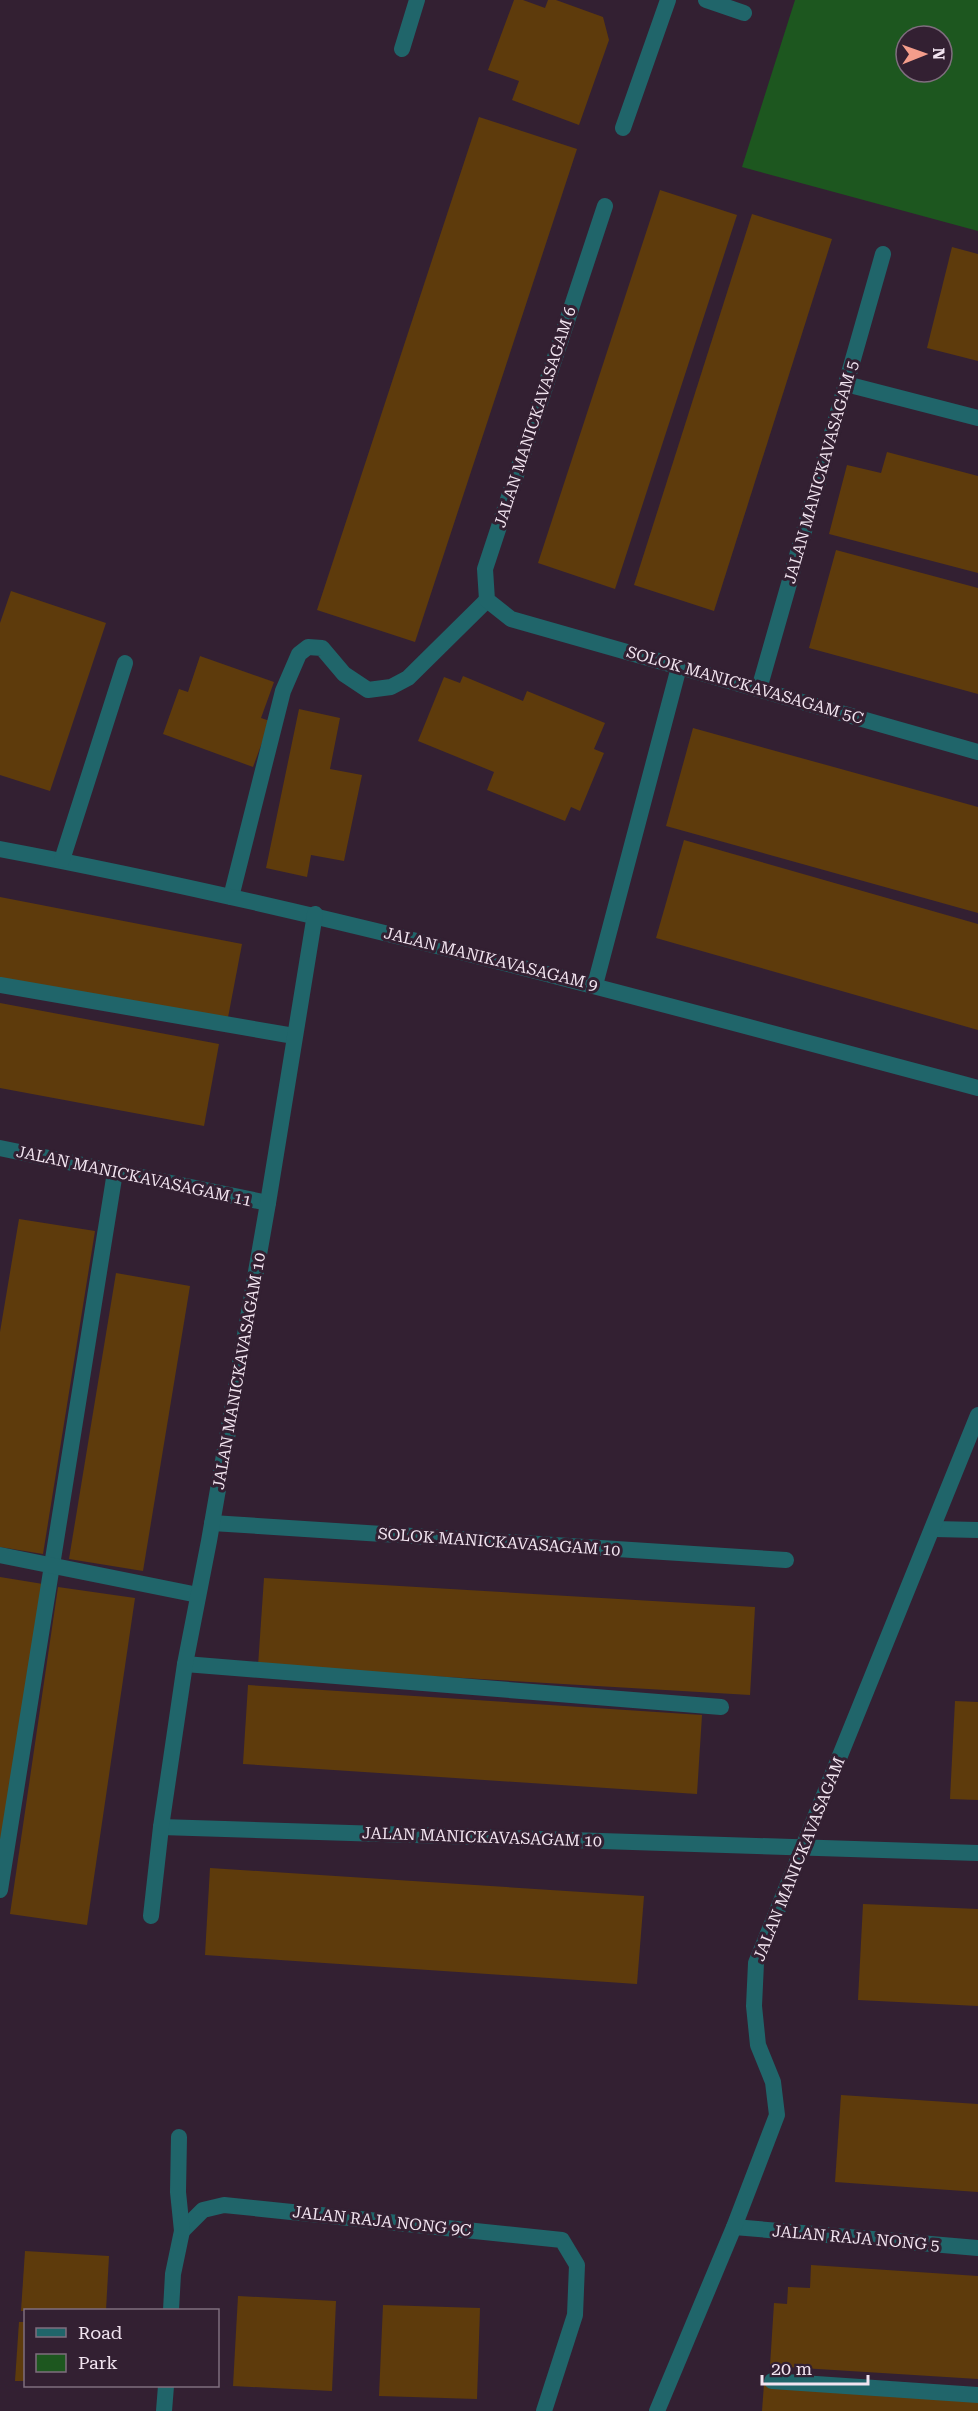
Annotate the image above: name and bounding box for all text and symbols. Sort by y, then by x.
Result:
north arrow [894,24,954,84]
text: N [929,47,948,60]
street label: JALAN MANICKAVASAGAM 6 [490,304,580,530]
street label: JALAN MANICKAVASAGAM 5 [780,358,862,586]
street label: SOLOK MANICKAVASAGAM 5C [624,642,866,728]
street label: JALAN MANIKAVASAGAM 9 [382,923,600,995]
street label: JALAN MANICKAVASAGAM 11 [15,1142,253,1210]
street label: JALAN MANICKAVASAGAM 10 [209,1251,269,1491]
street label: SOLOK MANICKAVASAGAM 10 [377,1524,621,1560]
street label: JALAN MANICKAVASAGAM [749,1754,849,1964]
street label: JALAN MANICKAVASAGAM 10 [362,1823,602,1851]
street label: JALAN RAJA NONG 9C [292,2202,472,2240]
street label: JALAN RAJA NONG 5 [771,2221,941,2255]
legend [24,2309,219,2387]
text: Road [78,2322,123,2343]
scale bar [762,2348,868,2386]
text: Park [78,2352,118,2373]
text: 20 m [771,2358,812,2379]

